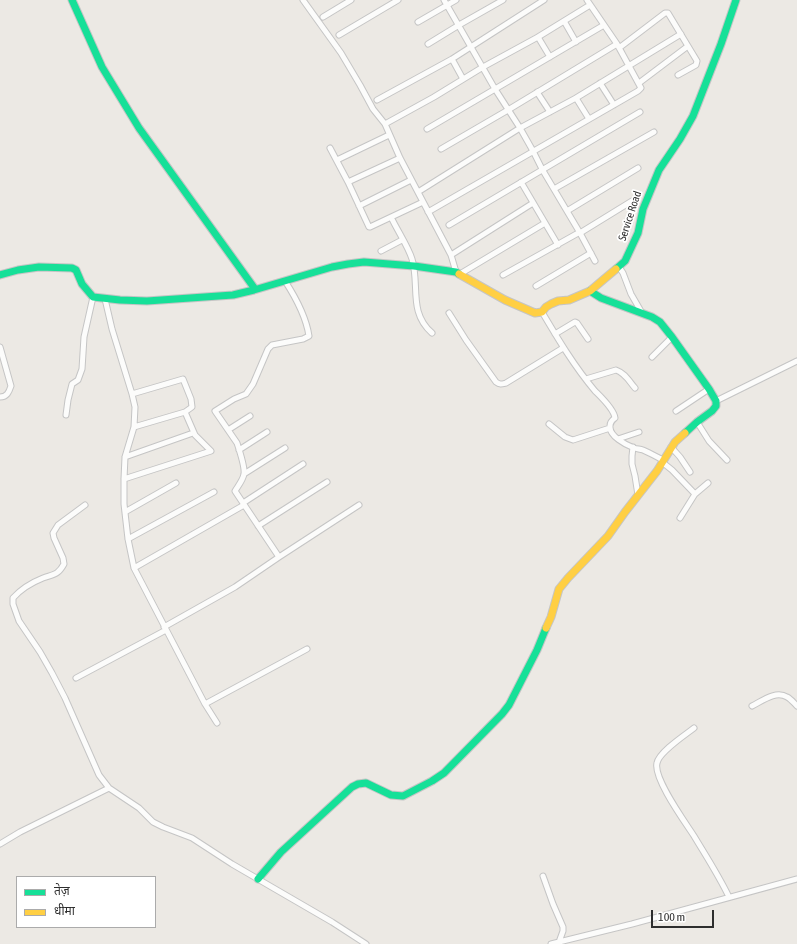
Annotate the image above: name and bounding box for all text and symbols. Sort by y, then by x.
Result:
street label: Service Road [616,189,644,243]
legend [16,876,156,928]
text: तेज़ [54,884,70,898]
scale bar [653,902,716,928]
text: धीमा [54,904,75,918]
text: 100 m [658,910,685,924]

